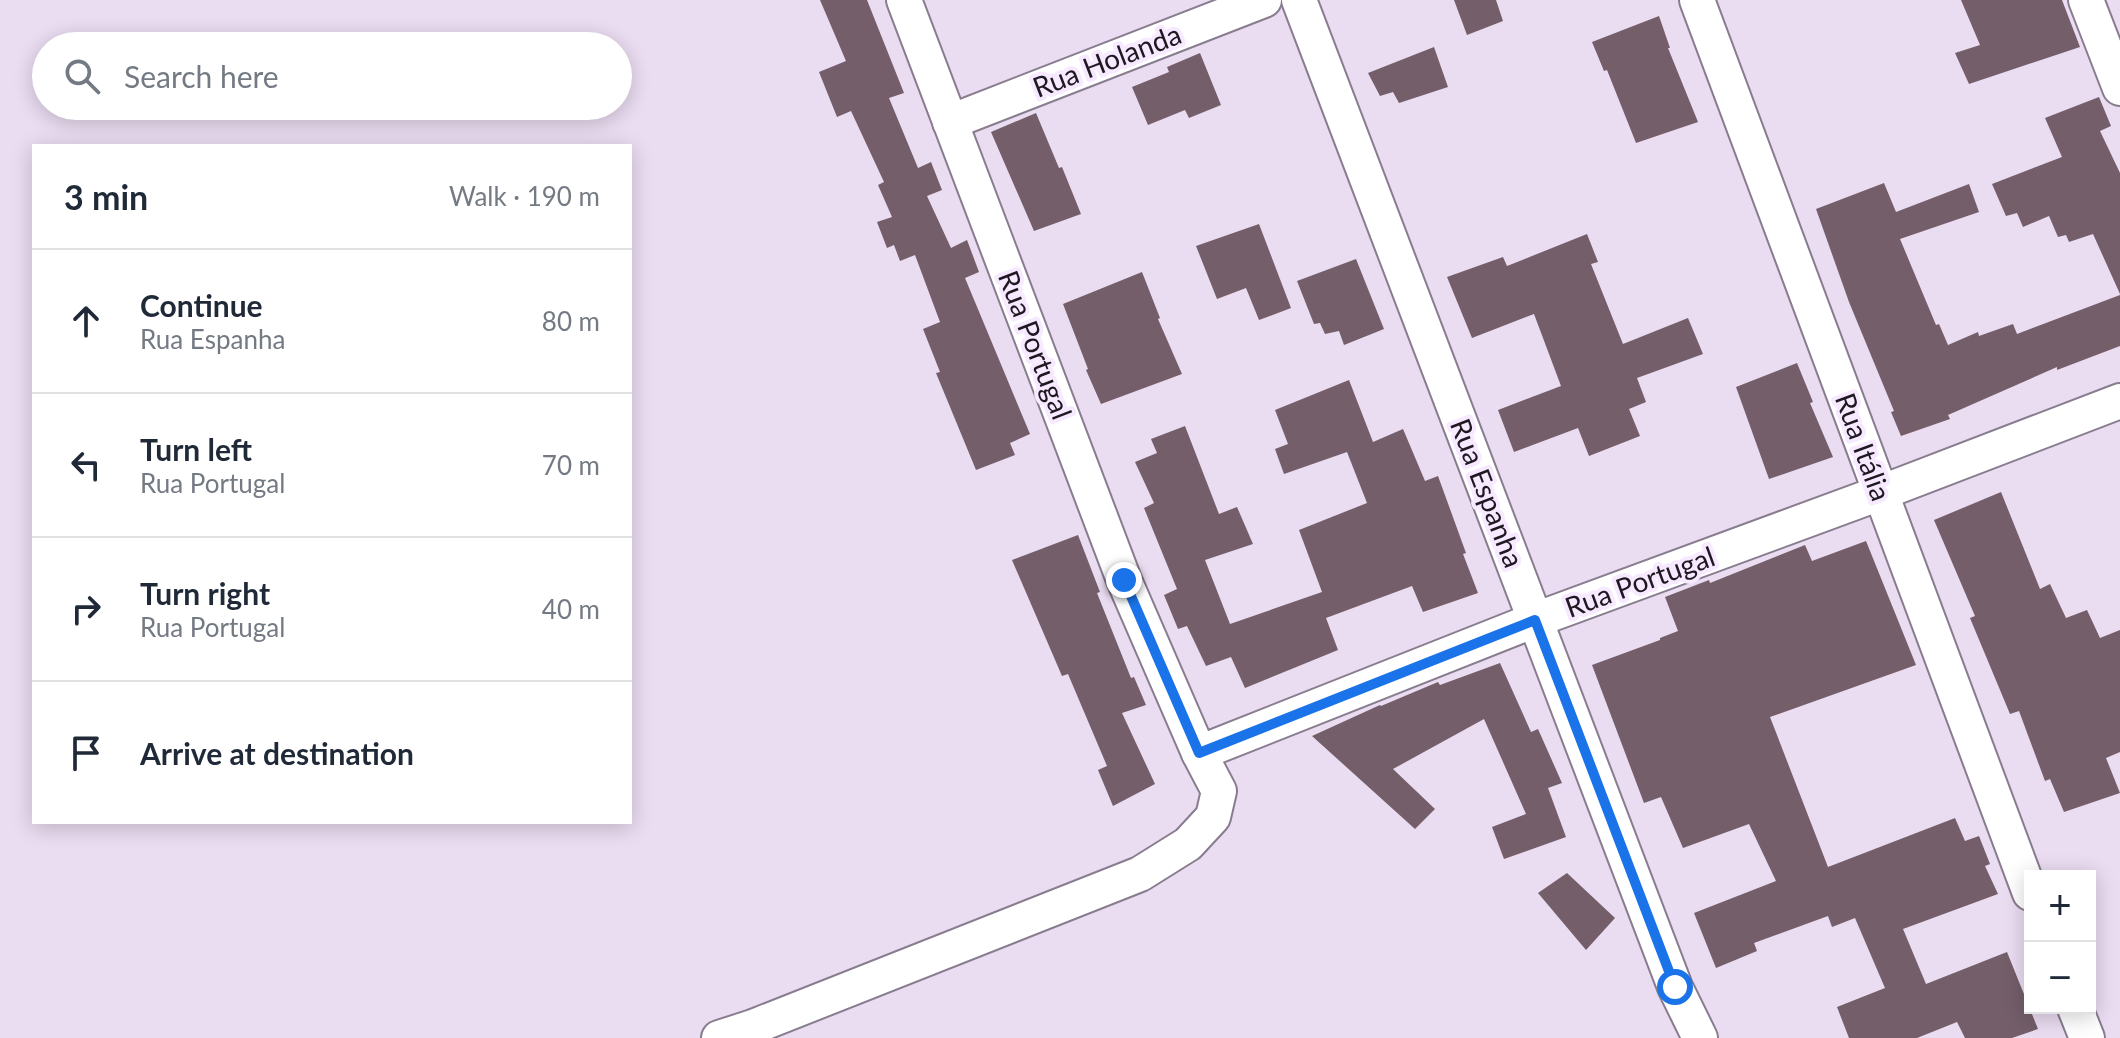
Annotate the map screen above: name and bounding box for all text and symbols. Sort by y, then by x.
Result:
street label: Rua Holanda [1028,16,1186,104]
search box [32,32,632,120]
icon: search [60,54,104,98]
text: Search here [124,58,279,94]
text: 3 min [64,176,148,217]
text: Walk · 190 m [449,180,600,212]
street label: Rua Portugal [992,265,1080,424]
text: Continue [140,287,263,323]
icon: ahead [64,299,108,343]
text: 80 m [542,305,600,337]
text: Rua Espanha [140,323,285,355]
street label: Rua Itália [1829,388,1899,505]
street label: Rua Espanha [1444,413,1532,572]
text: Turn left [140,431,252,467]
icon: left [64,443,108,487]
text: 70 m [542,449,600,481]
text: Rua Portugal [140,467,285,499]
street label: Rua Portugal [1560,538,1719,624]
route end [1106,562,1142,598]
text: Turn right [140,575,270,611]
icon: right [64,587,108,631]
text: 40 m [542,593,600,625]
text: Rua Portugal [140,611,285,643]
icon: arrive [64,731,108,775]
text: Arrive at destination [140,735,414,771]
map controls [2024,870,2096,1014]
button: + [2024,870,2096,942]
button: − [2024,942,2096,1014]
route start [1657,969,1693,1005]

